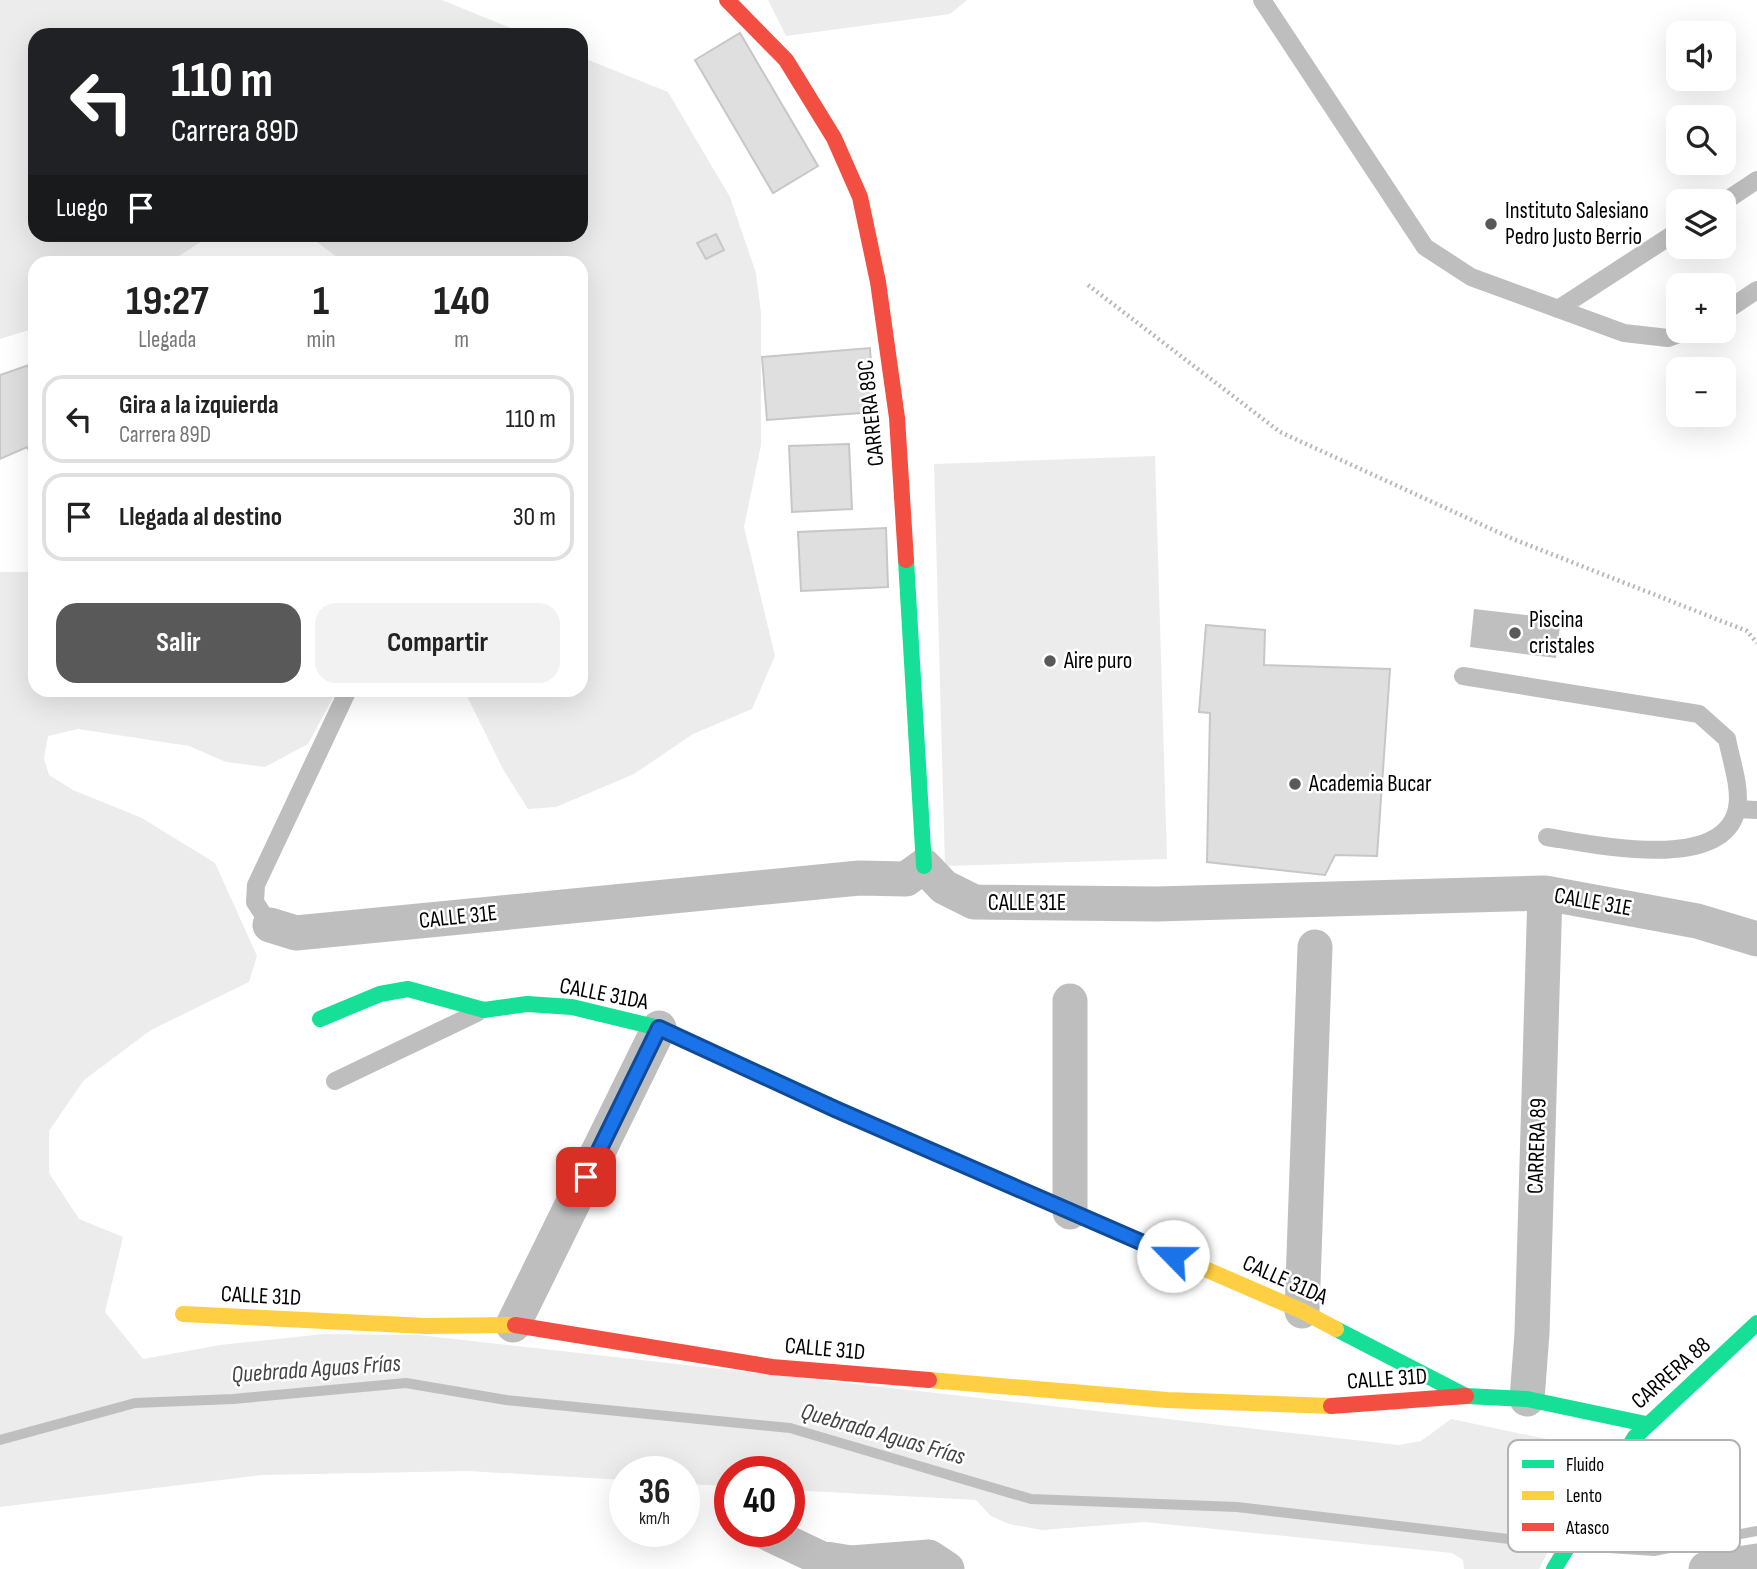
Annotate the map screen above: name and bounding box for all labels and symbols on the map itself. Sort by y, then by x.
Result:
place label: Instituto Salesiano Pedro Justo Berrio [1505,197,1649,251]
marker: Instituto Salesiano Pedro Justo Berrio [1483,216,1499,232]
street label: CARRERA 89C [851,358,891,468]
place label: Piscina cristales [1529,606,1595,660]
marker: Piscina cristales [1507,625,1523,641]
place label: Aire puro [1063,647,1132,675]
marker: Aire puro [1042,653,1058,669]
place label: Academia Bucar [1308,770,1432,798]
marker: Academia Bucar [1287,776,1303,792]
street label: CALLE 31E [1552,881,1634,923]
street label: CALLE 31E [988,889,1066,917]
street label: CALLE 31E [418,899,498,935]
street label: CALLE 31DA [557,972,651,1016]
street label: CARRERA 89 [1521,1098,1553,1194]
pin [556,1147,616,1207]
position arrow [1136,1219,1210,1293]
street label: CALLE 31DA [1238,1249,1332,1311]
street label: CALLE 31D [220,1280,302,1312]
street label: CARRERA 88 [1626,1331,1716,1415]
street label: CALLE 31D [784,1332,866,1366]
water label: Quebrada Aguas Frías [230,1349,402,1389]
street label: CALLE 31D [1346,1362,1428,1396]
water label: Quebrada Aguas Frías [798,1397,969,1471]
legend [1508,1440,1740,1552]
text: Fluido [1566,1454,1604,1477]
speed limit sign: 40 [714,1456,805,1547]
text: Lento [1566,1485,1602,1508]
text: Atasco [1565,1517,1609,1540]

